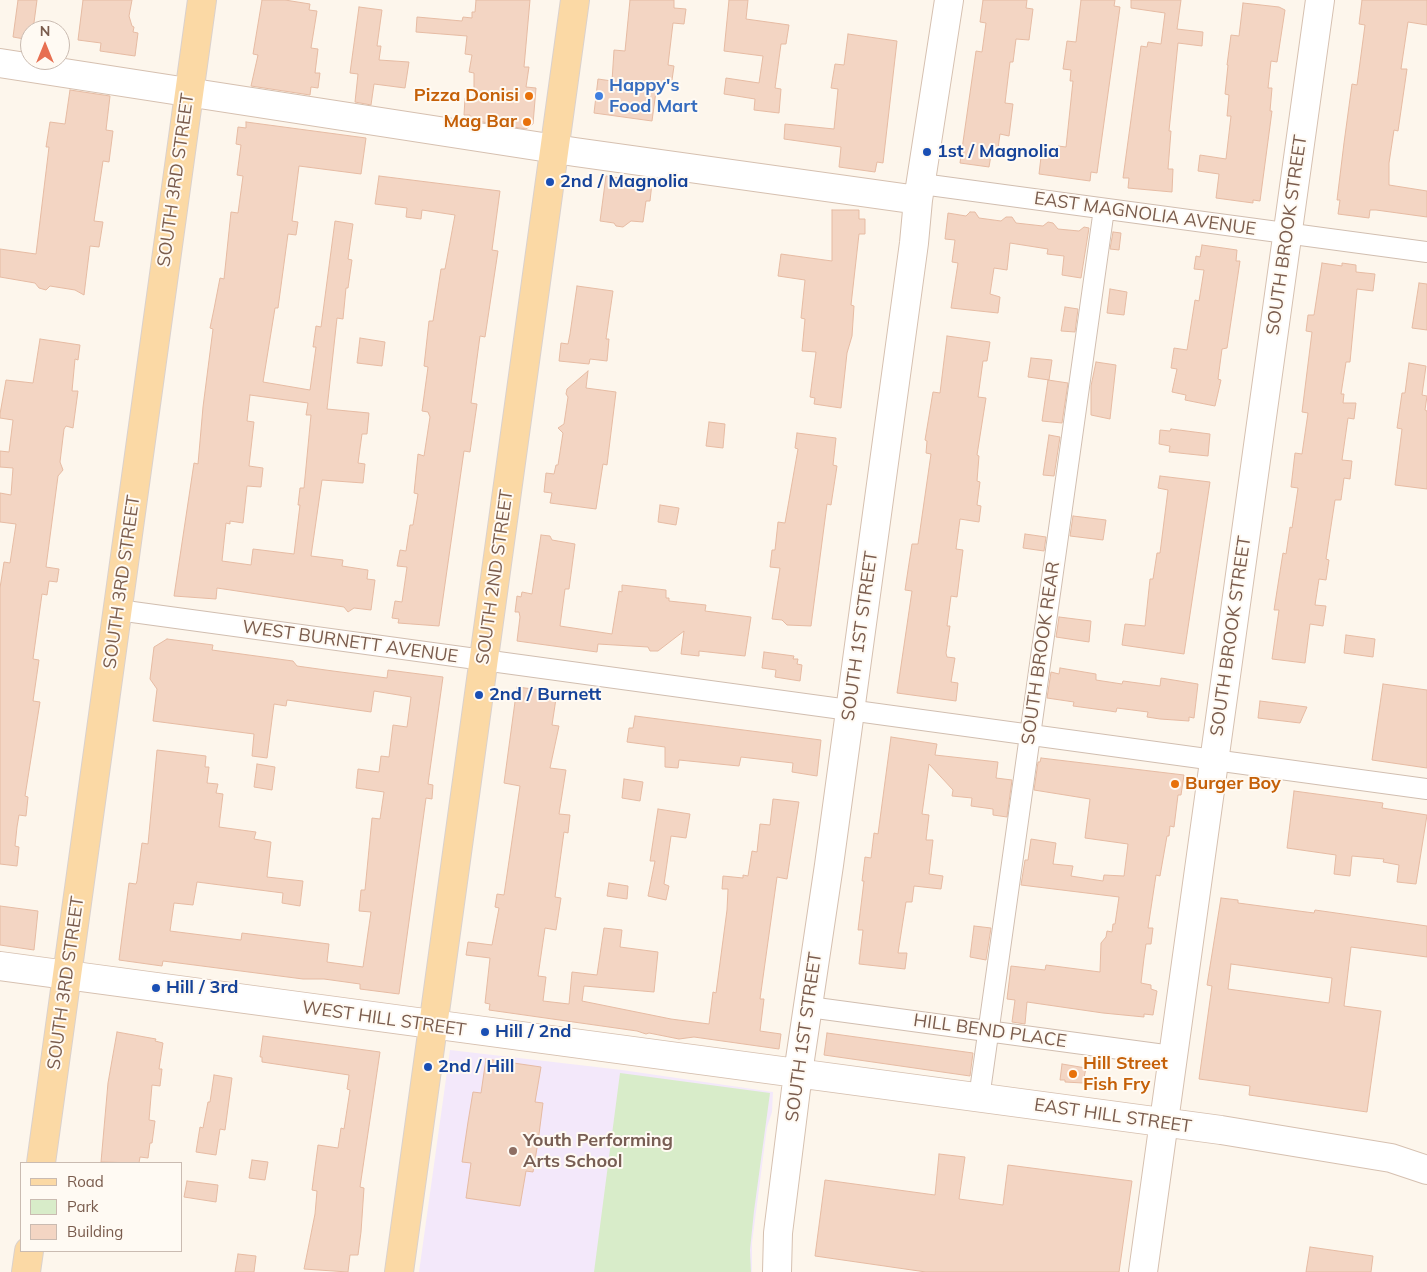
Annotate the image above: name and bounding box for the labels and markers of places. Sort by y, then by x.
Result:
place label: Happy's Food Mart [609,75,698,118]
place label: Pizza Donisi [414,85,519,107]
marker: Pizza Donisi [523,90,535,102]
marker: Happy's Food Mart [593,90,605,102]
place label: Mag Bar [443,111,517,133]
marker: Mag Bar [521,116,533,128]
place label: 1st / Magnolia [937,141,1059,163]
marker: 1st / Magnolia [921,146,933,158]
place label: 2nd / Magnolia [560,171,688,193]
marker: 2nd / Magnolia [544,176,556,188]
place label: 2nd / Burnett [489,684,601,706]
marker: 2nd / Burnett [473,689,485,701]
place label: Burger Boy [1185,773,1281,795]
marker: Burger Boy [1169,778,1181,790]
place label: Hill / 3rd [166,977,238,999]
marker: Hill / 3rd [150,982,162,994]
place label: Hill / 2nd [495,1021,571,1043]
marker: Hill / 2nd [479,1026,491,1038]
place label: Hill Street Fish Fry [1083,1053,1168,1096]
place label: 2nd / Hill [438,1056,514,1078]
marker: 2nd / Hill [422,1061,434,1073]
marker: Hill Street Fish Fry [1067,1068,1079,1080]
place label: Youth Performing Arts School [523,1130,673,1172]
marker: Youth Performing Arts School [507,1145,519,1157]

